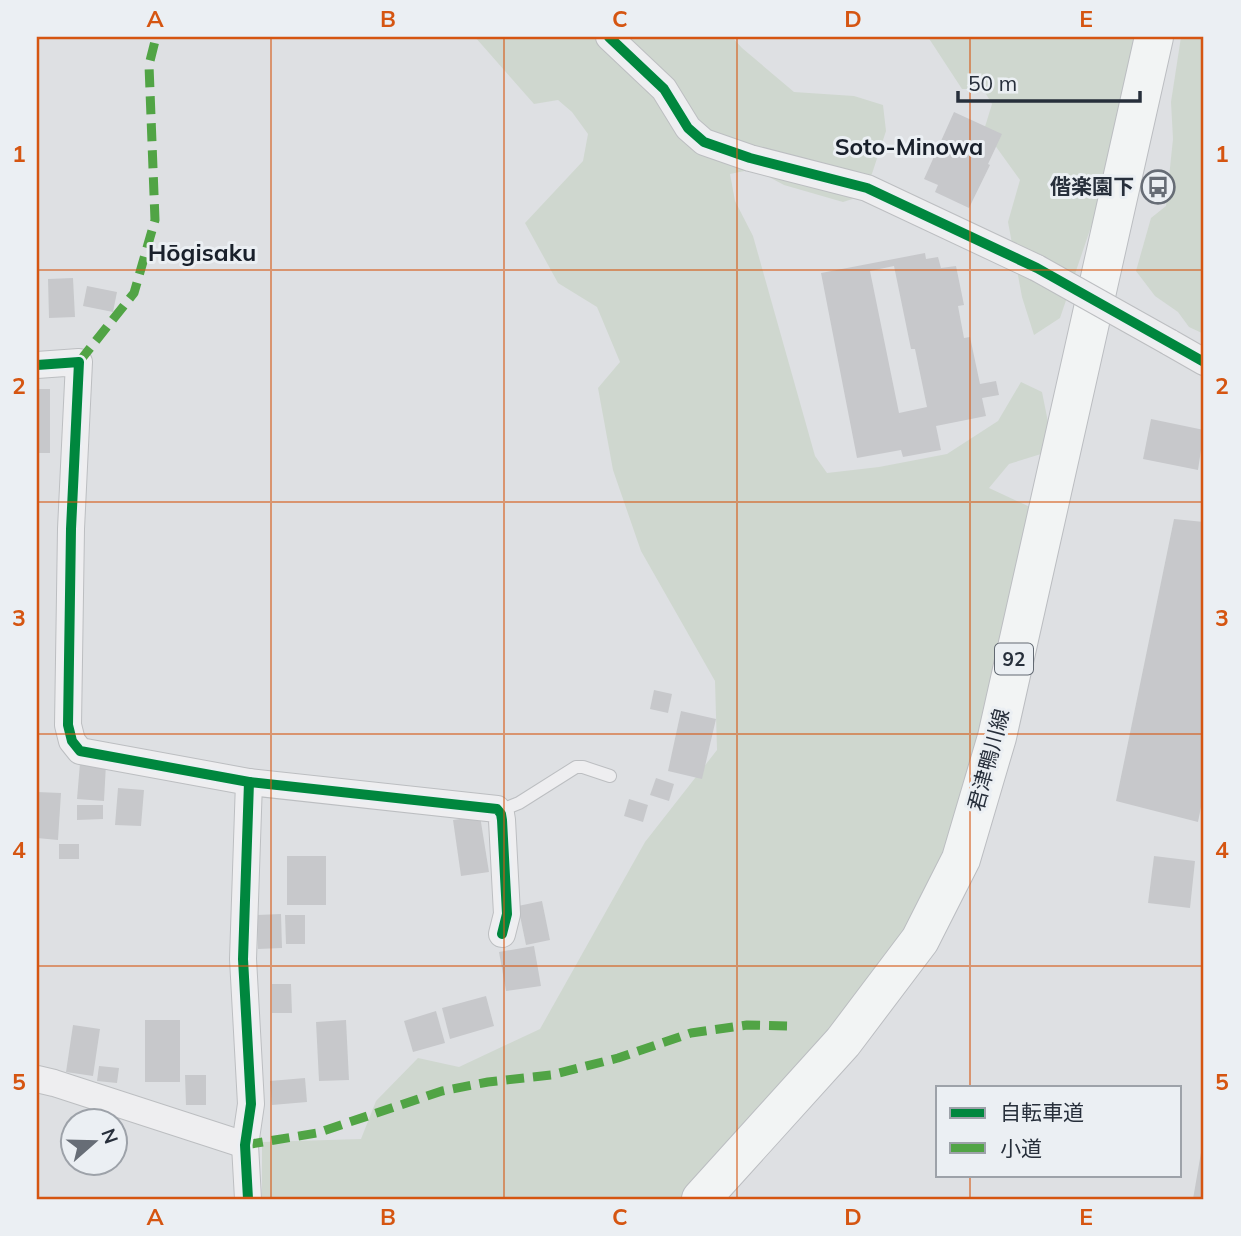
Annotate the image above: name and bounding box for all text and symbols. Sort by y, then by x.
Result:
text: A [146,4,164,33]
text: B [380,4,396,33]
text: C [612,4,628,33]
text: D [844,4,862,33]
text: E [1079,4,1093,33]
scale bar [958,60,1140,104]
text: 50 m [968,70,1017,96]
district label: Soto-Minowa [835,132,983,161]
text: 1 [12,139,26,168]
text: 1 [1215,139,1229,168]
bus stop icon: 偕楽園下 [1139,168,1177,206]
place label: 偕楽園下 [1050,173,1134,199]
district label: Hōgisaku [148,237,256,267]
text: 2 [12,371,26,400]
text: 2 [1215,371,1229,400]
text: 3 [12,603,26,632]
text: 3 [1215,603,1229,632]
road number: 92 [995,644,1033,674]
street label: 君津鴨川線 [962,706,1014,814]
text: 4 [12,835,26,864]
text: 4 [1215,835,1229,864]
text: 5 [12,1067,26,1096]
text: 5 [1215,1067,1229,1096]
legend [936,1086,1182,1176]
text: 自転車道 [1000,1099,1084,1125]
north arrow [60,1106,130,1176]
text: N [96,1125,124,1147]
text: 小道 [1000,1135,1042,1161]
text: A [146,1202,164,1231]
text: B [380,1202,396,1231]
text: C [612,1202,628,1231]
text: D [844,1202,862,1231]
text: E [1079,1202,1093,1231]

